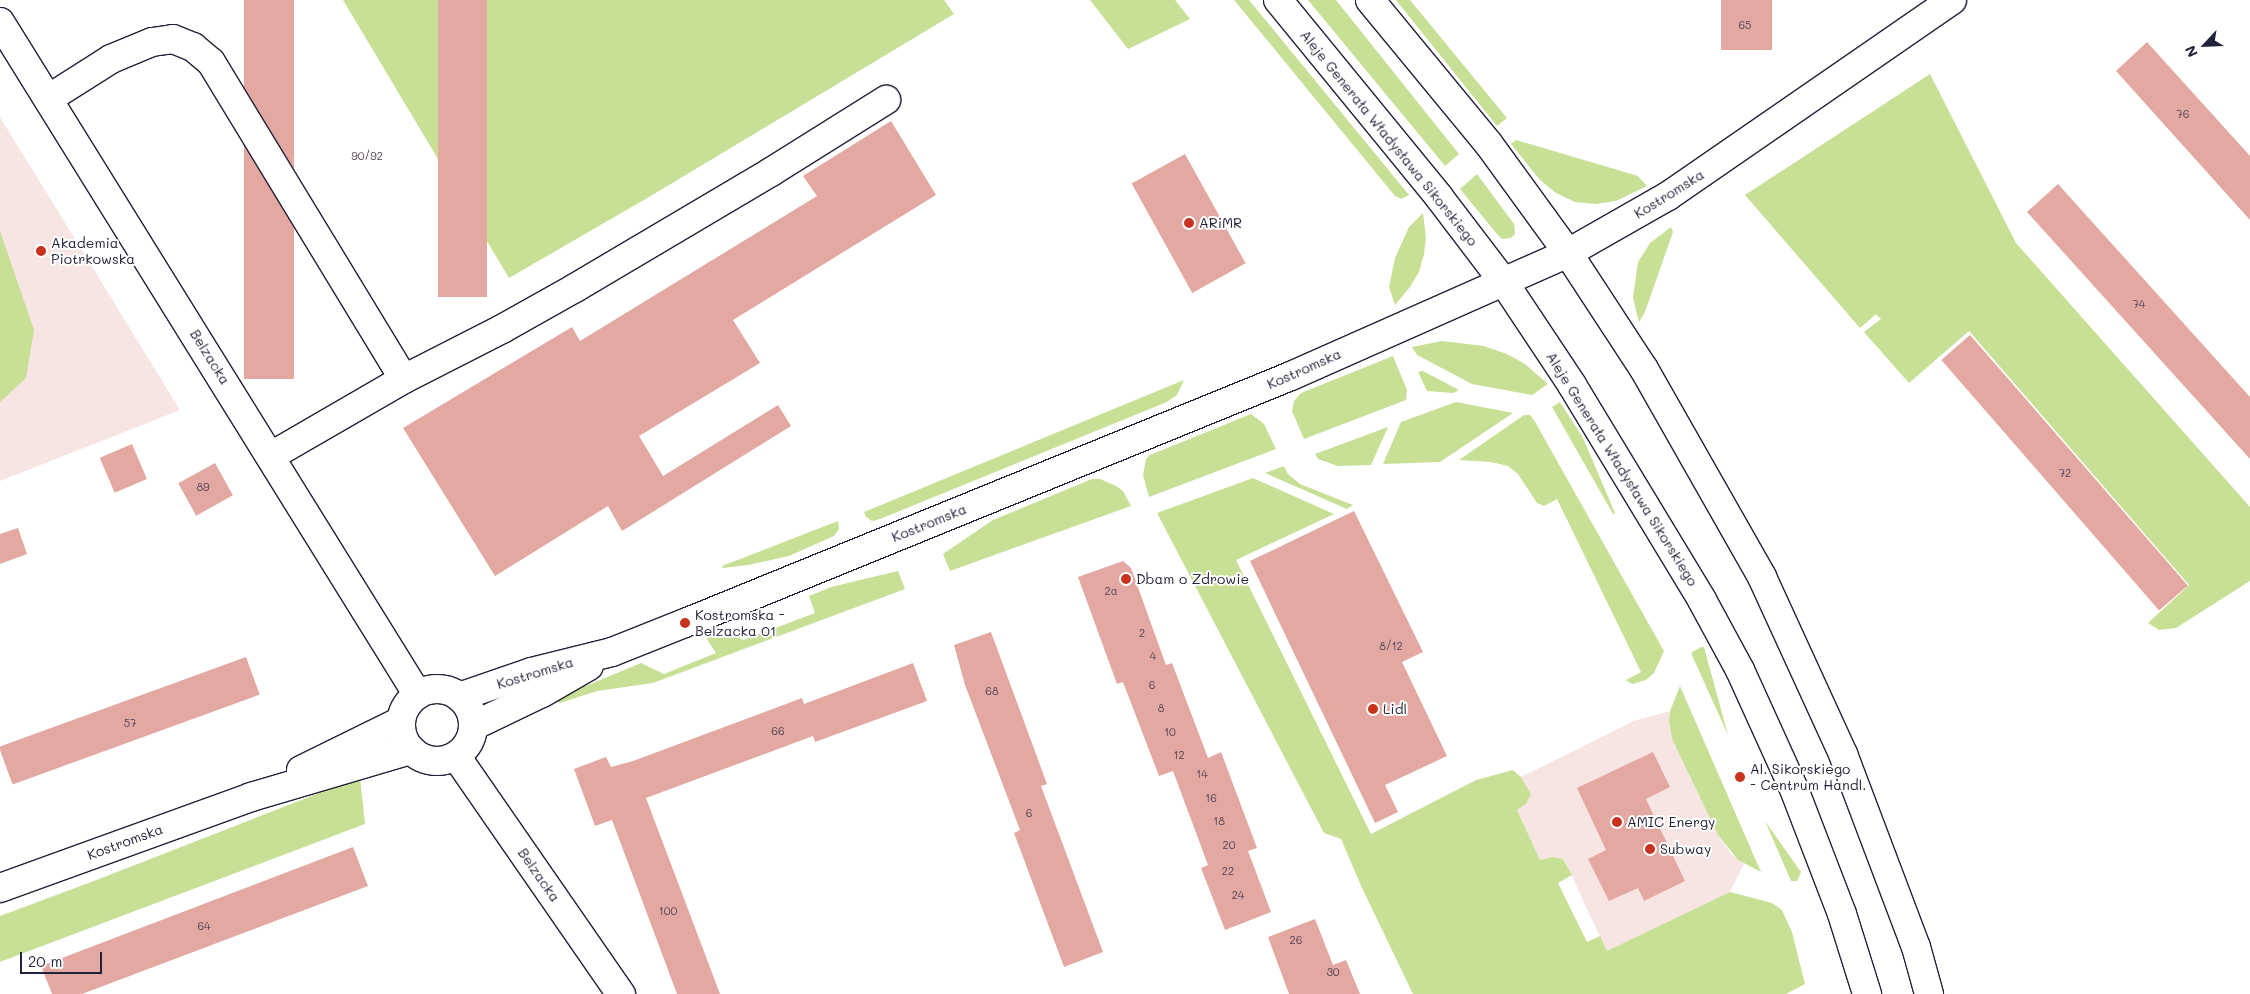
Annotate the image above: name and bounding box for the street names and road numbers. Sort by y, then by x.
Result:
street label: Aleje Generała Władysława Sikorskiego [1297,27,1481,249]
street label: Kostromska [1631,166,1707,222]
street label: Belzacka [187,326,233,388]
street label: Kostromska [1264,345,1344,393]
street label: Aleje Generała Władysława Sikorskiego [1543,349,1701,589]
street label: Kostromska [889,500,969,546]
street label: Kostromska [495,653,575,693]
street label: Kostromska [85,821,165,863]
street label: Belzacka [514,845,564,905]

